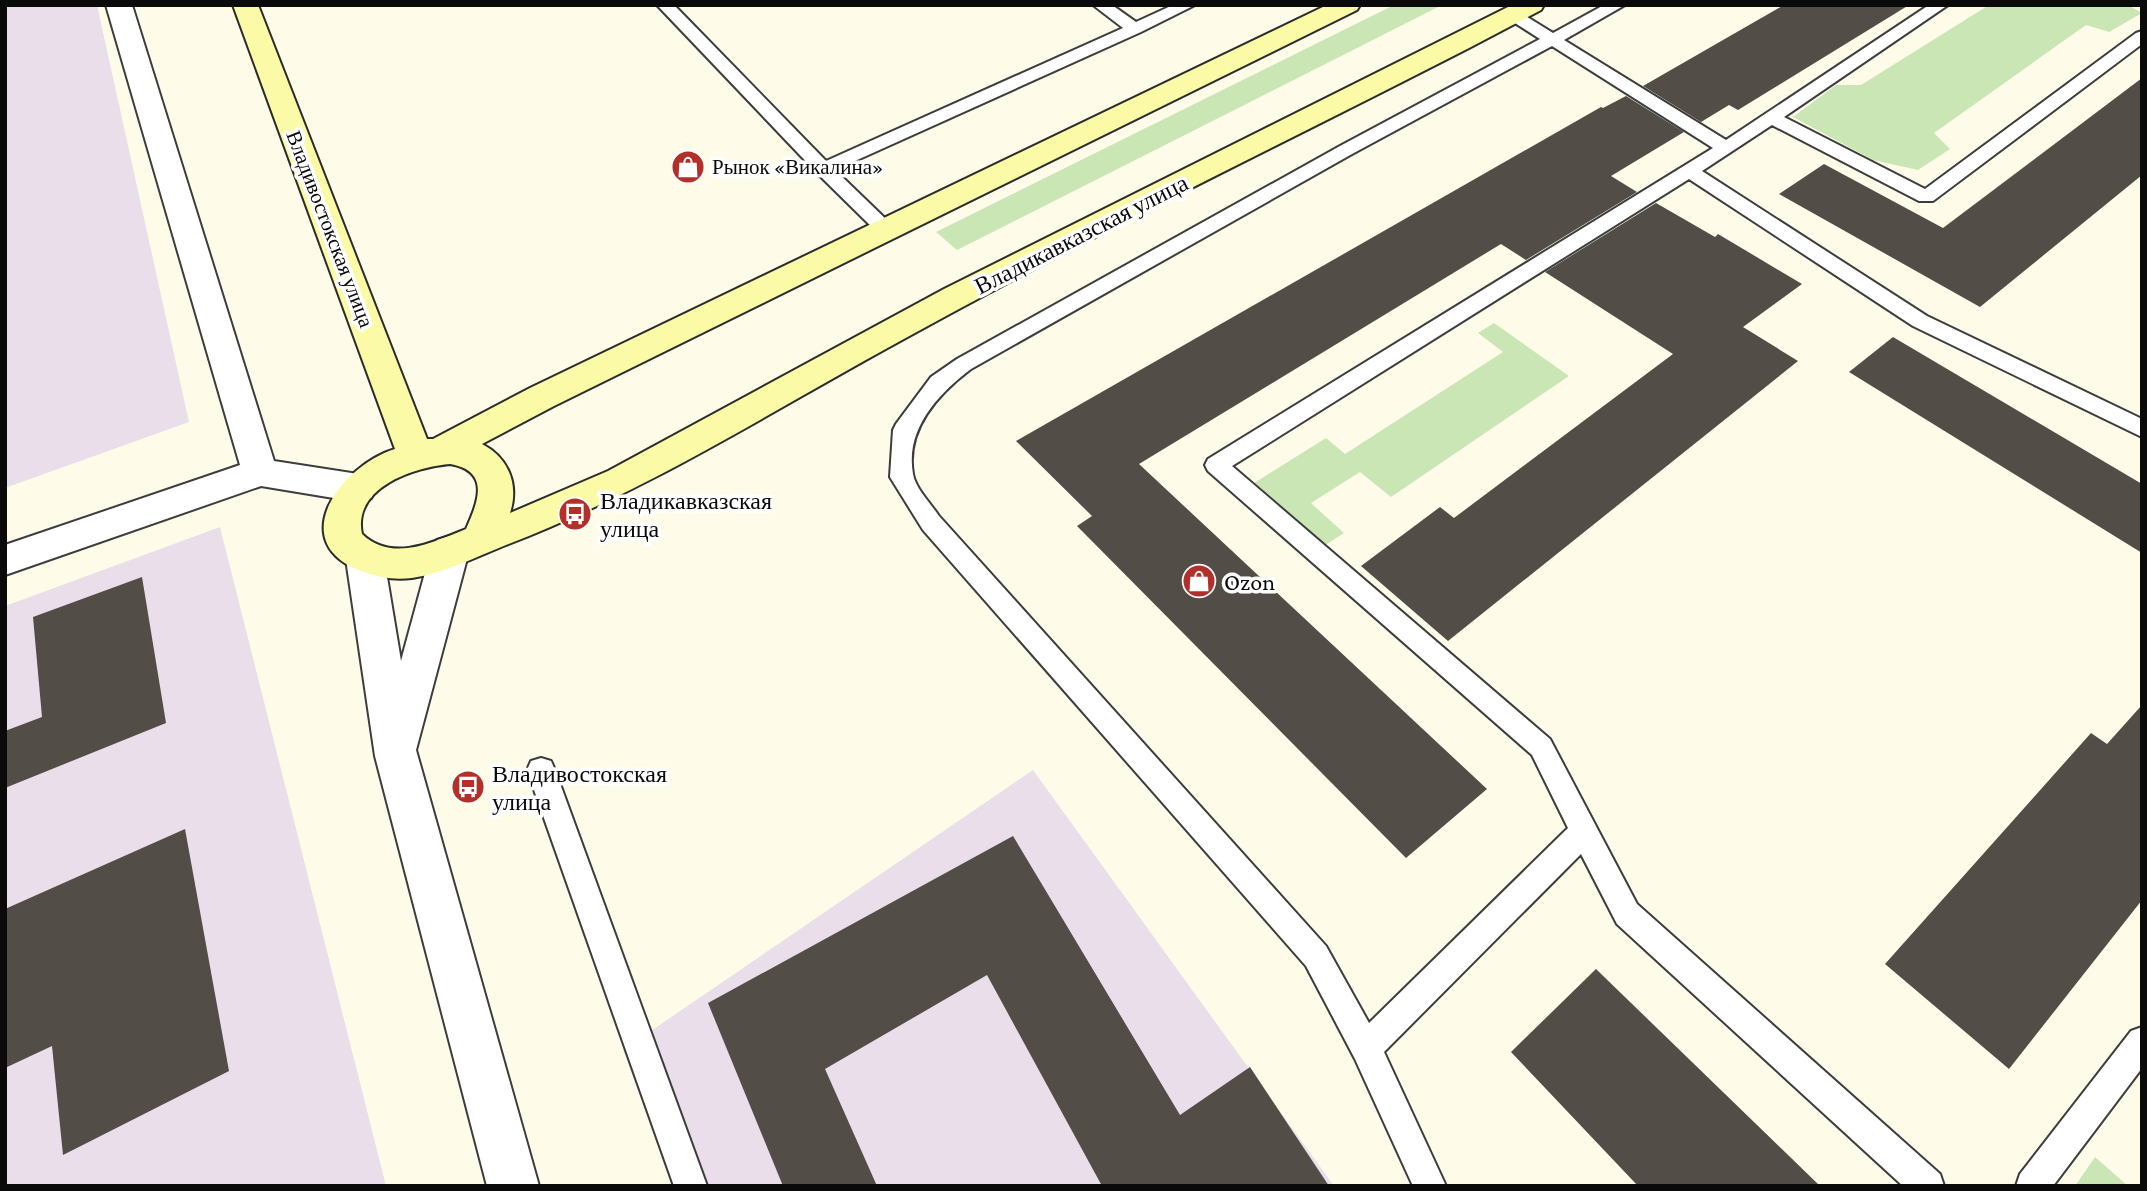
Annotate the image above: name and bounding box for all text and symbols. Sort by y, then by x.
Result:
street label: Владивостокская улица [281,127,379,331]
shop icon: Рынок «Викалина» [669,148,707,186]
place label: Рынок «Викалина» [712,155,883,179]
street label: Владикавказская улица [970,168,1192,300]
place label: Владикавказская улица [600,487,772,542]
bus stop icon: Владикавказская улица [556,495,594,533]
shop icon: Ozon [1180,562,1218,600]
place label: Ozon [1224,568,1275,595]
place label: Владивостокская улица [492,760,667,815]
bus stop icon: Владивостокская улица [449,768,487,806]

